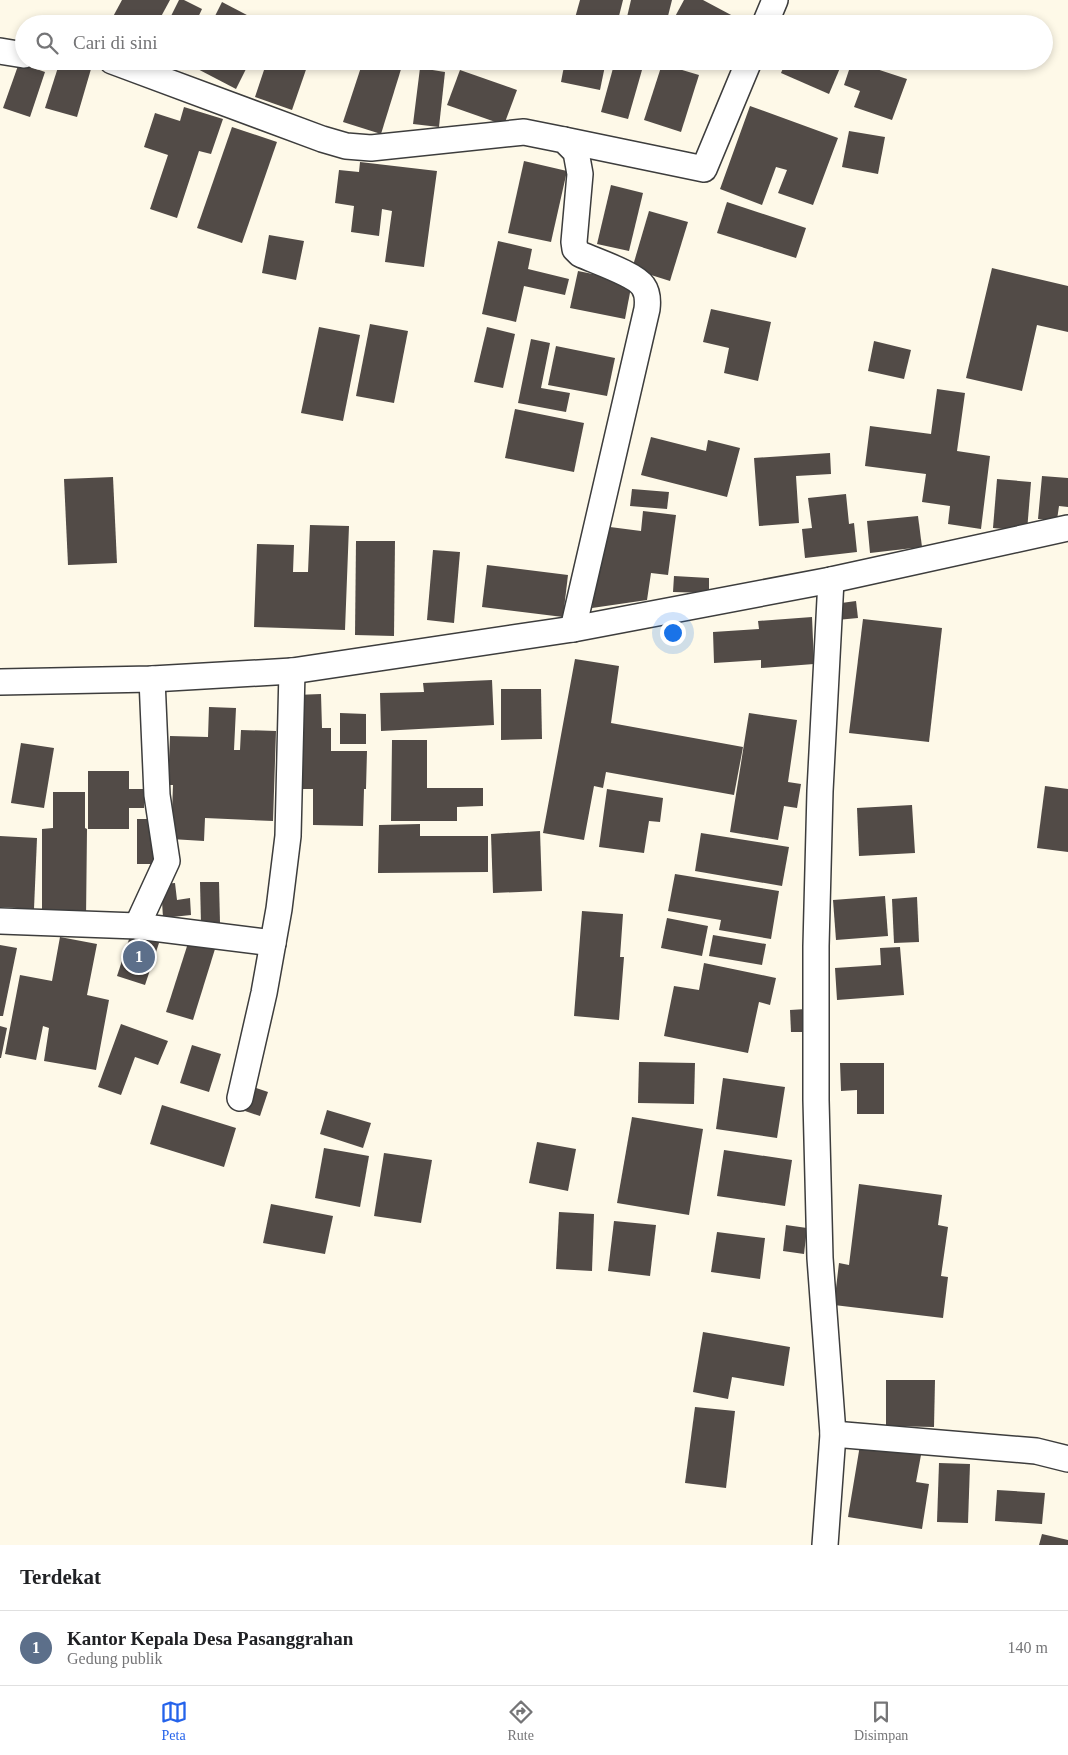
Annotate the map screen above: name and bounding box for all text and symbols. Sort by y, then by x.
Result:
search box [15,15,1053,70]
icon: search [33,29,61,57]
text: Cari di sini [73,32,157,53]
your location [660,620,686,646]
pin: 1 [123,938,155,976]
text: Terdekat [20,1565,101,1589]
text: Kantor Kepala Desa Pasanggrahan [67,1628,353,1649]
text: 1 [32,1639,40,1656]
text: 140 m [1008,1639,1048,1656]
text: Gedung publik [67,1650,163,1667]
tab: Peta [160,1698,188,1744]
tab: Rute [507,1698,535,1744]
tab: Disimpan [854,1698,908,1744]

